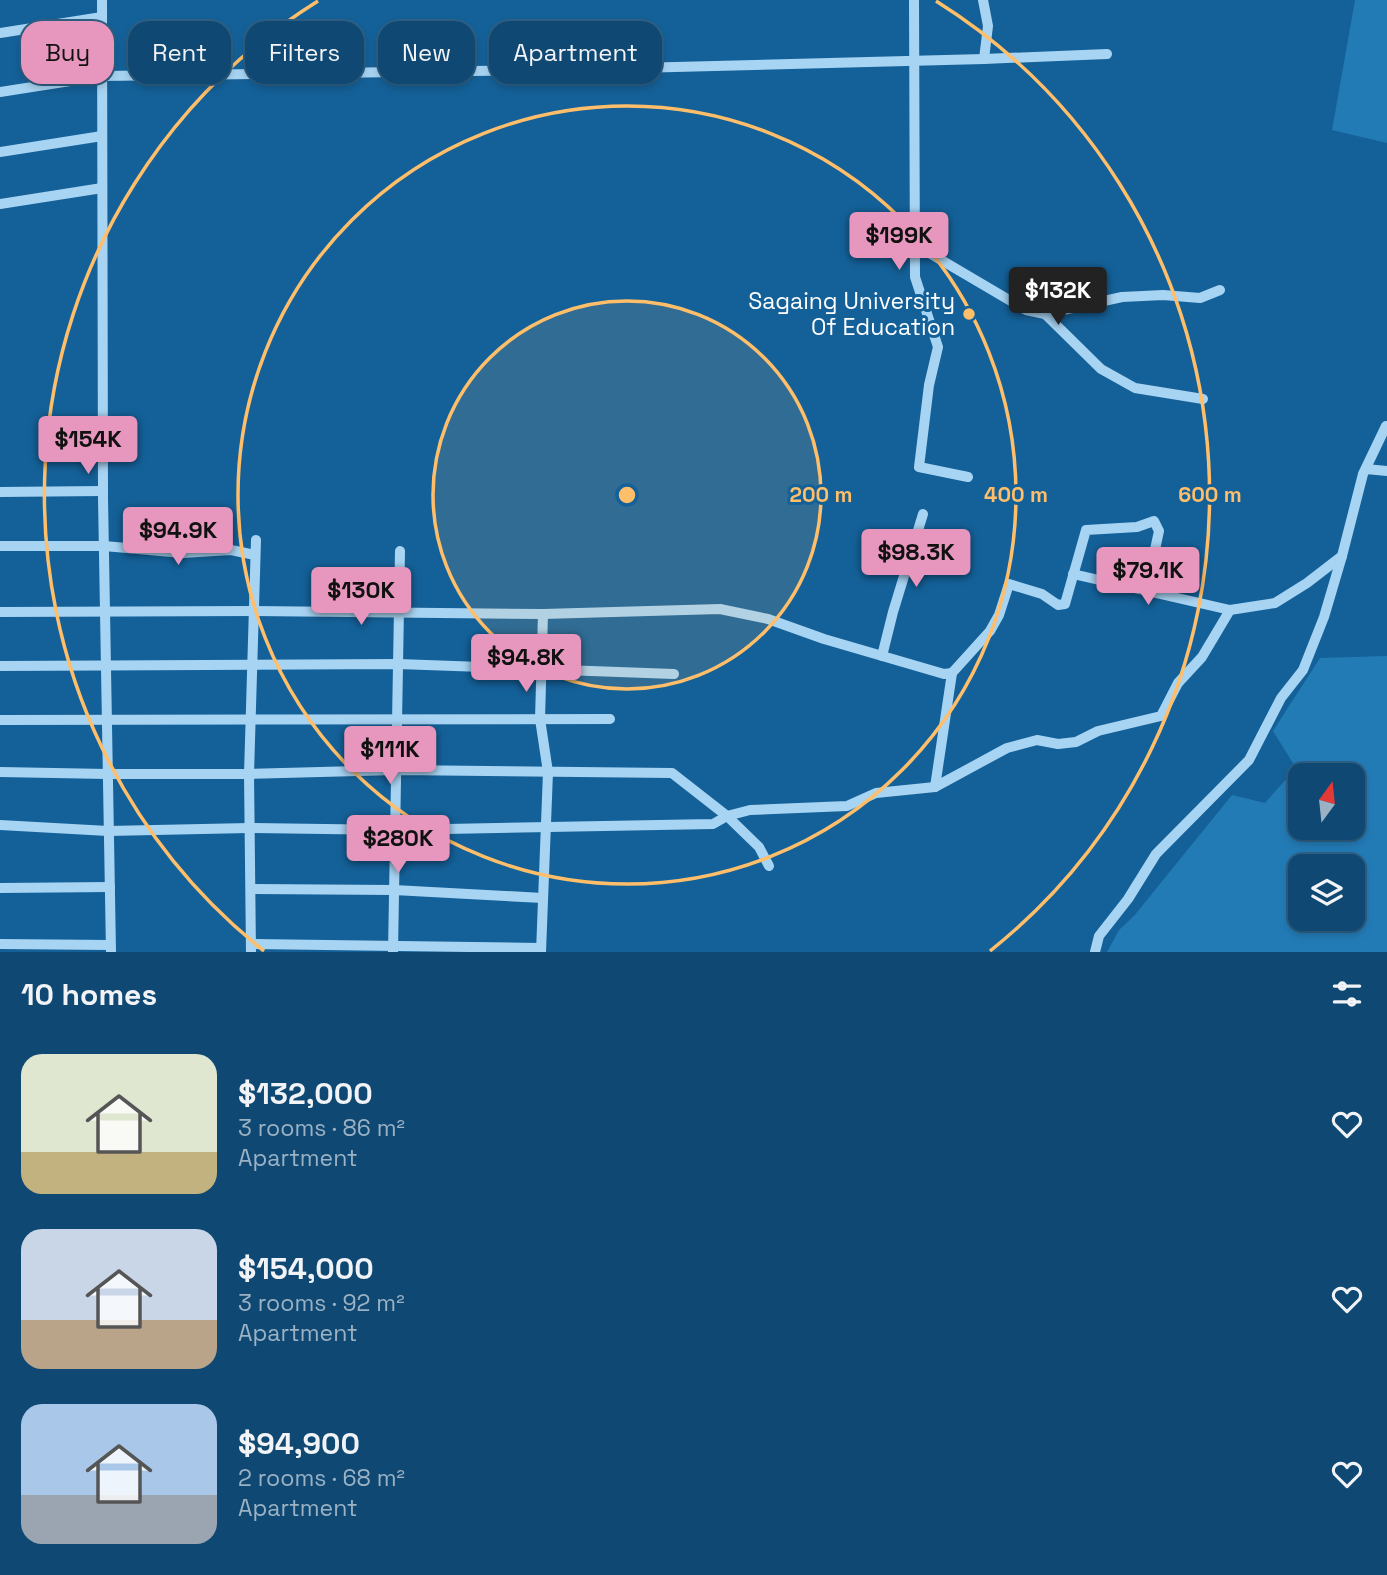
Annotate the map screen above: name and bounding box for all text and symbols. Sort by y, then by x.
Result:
chip: Buy [21,21,114,84]
chip: Rent [128,21,231,84]
chip: Filters [245,21,364,84]
chip: New [378,21,475,84]
chip: Apartment [489,21,662,84]
pin: $199K [850,212,948,272]
text: $199K [865,220,933,250]
pin: $132K [1009,268,1107,327]
text: $132K [1025,275,1091,305]
place label: Sagaing University Of Education [748,286,955,342]
marker: Sagaing University Of Education [961,306,977,322]
pin: $154K [39,416,137,476]
text: $154K [54,424,122,454]
text: 200 m [790,481,852,508]
text: 400 m [984,481,1048,508]
text: 600 m [1178,481,1242,508]
centre of rings [615,483,639,507]
pin: $94.9K [121,508,235,567]
text: $94.9K [139,515,217,545]
pin: $98.3K [859,530,973,589]
text: $98.3K [877,537,955,567]
pin: $79.1K [1091,548,1205,607]
text: $79.1K [1112,555,1184,585]
pin: $130K [312,568,410,627]
text: $130K [327,575,395,605]
pin: $94.8K [469,634,583,694]
text: $94.8K [487,642,565,672]
pin: $111K [341,726,439,786]
text: $111K [360,734,420,764]
north arrow [1288,763,1365,840]
map controls [1288,763,1365,931]
pin: $280K [349,816,447,875]
text: $280K [363,823,433,853]
button: layers [1288,854,1365,931]
text: 10 homes [21,975,157,1014]
icon: filters [1328,975,1366,1013]
text: $132,000 [238,1074,373,1113]
icon: home [77,1082,161,1166]
icon: heart [1328,1105,1366,1143]
text: 3 rooms · 86 m² [238,1113,405,1143]
text: Apartment [238,1143,358,1173]
text: $154,000 [238,1249,374,1288]
icon: home [77,1257,161,1341]
icon: heart [1328,1280,1366,1318]
text: 3 rooms · 92 m² [238,1288,405,1318]
text: Apartment [238,1318,358,1348]
text: $94,900 [238,1424,360,1463]
icon: home [77,1432,161,1516]
icon: heart [1328,1455,1366,1493]
text: 2 rooms · 68 m² [238,1463,405,1493]
text: Apartment [238,1493,358,1523]

